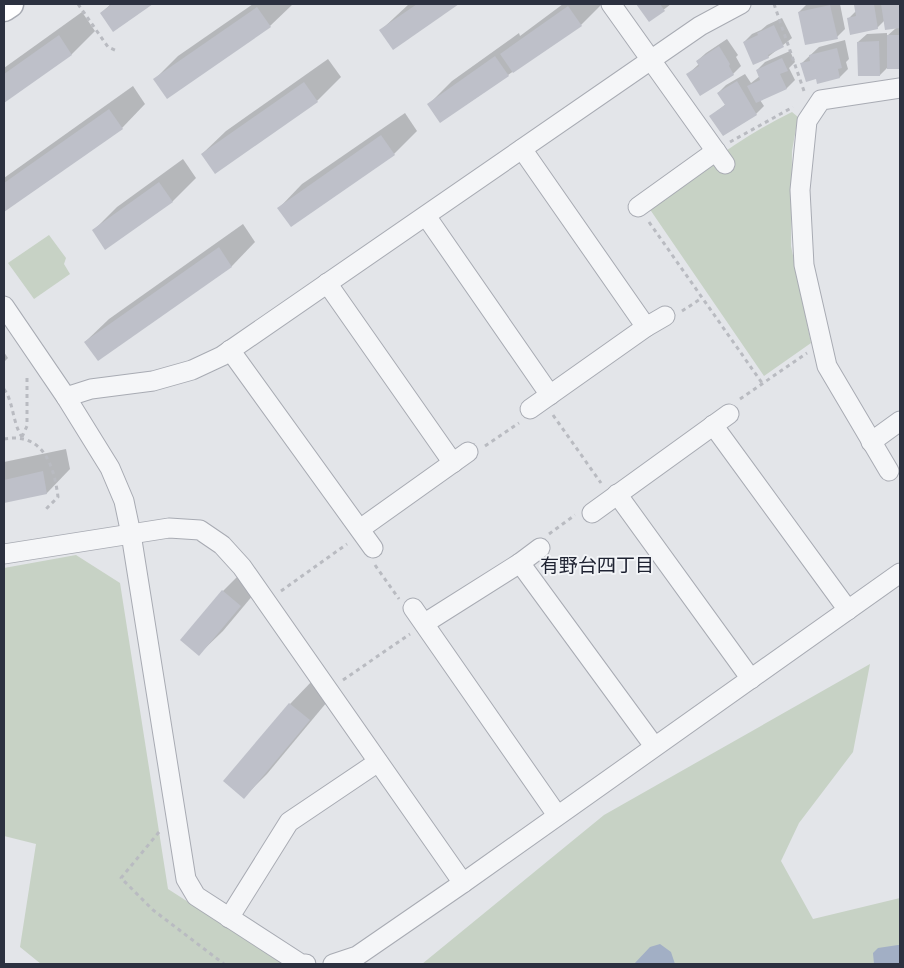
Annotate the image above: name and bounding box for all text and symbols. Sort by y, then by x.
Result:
district label: 有野台四丁目 [540,554,654,577]

